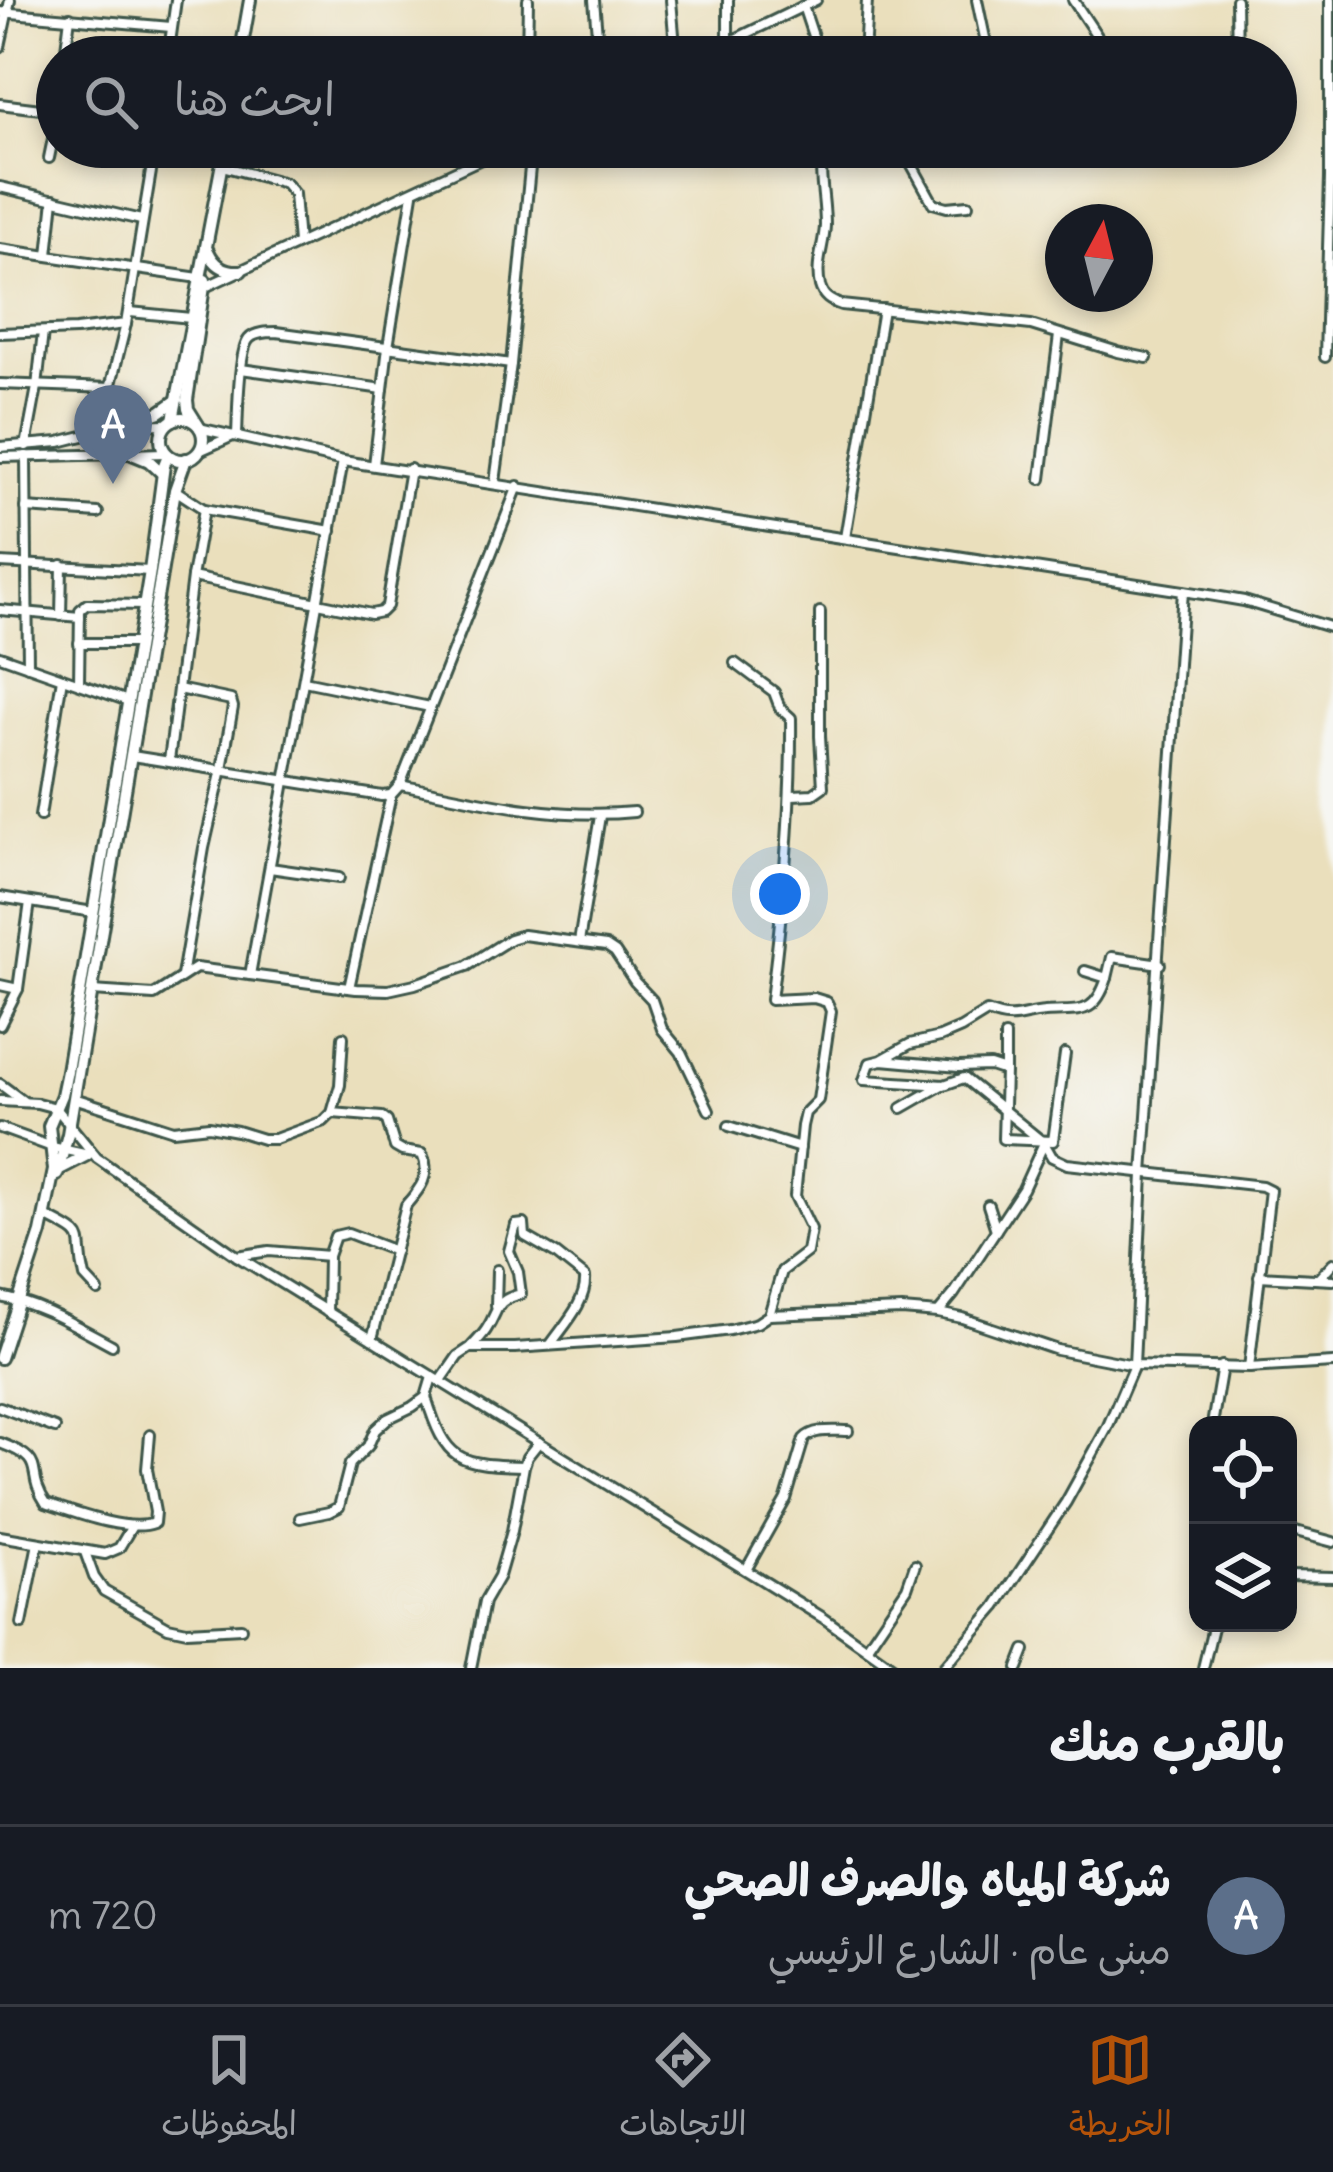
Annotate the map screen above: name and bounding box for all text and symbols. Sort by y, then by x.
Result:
search box [36,36,1297,168]
icon: search [78,69,144,135]
text: ابحث هنا [174,71,335,127]
north arrow [1045,204,1153,312]
pin: A [74,385,152,484]
your location [750,864,810,924]
map controls [1189,1416,1297,1632]
button: locate [1189,1416,1297,1524]
button: layers [1189,1524,1297,1632]
text: بالقرب منك [1049,1710,1285,1774]
text: شركة المياه والصرف الصحي [684,1852,1171,1908]
text: 720 m [48,1891,158,1940]
text: A [1233,1891,1259,1940]
text: مبنى عام · الشارع الرئيسي [768,1926,1171,1975]
tab: المحفوظات [161,2027,297,2153]
tab: الاتجاهات [619,2027,747,2153]
tab: الخريطة [1069,2027,1172,2153]

